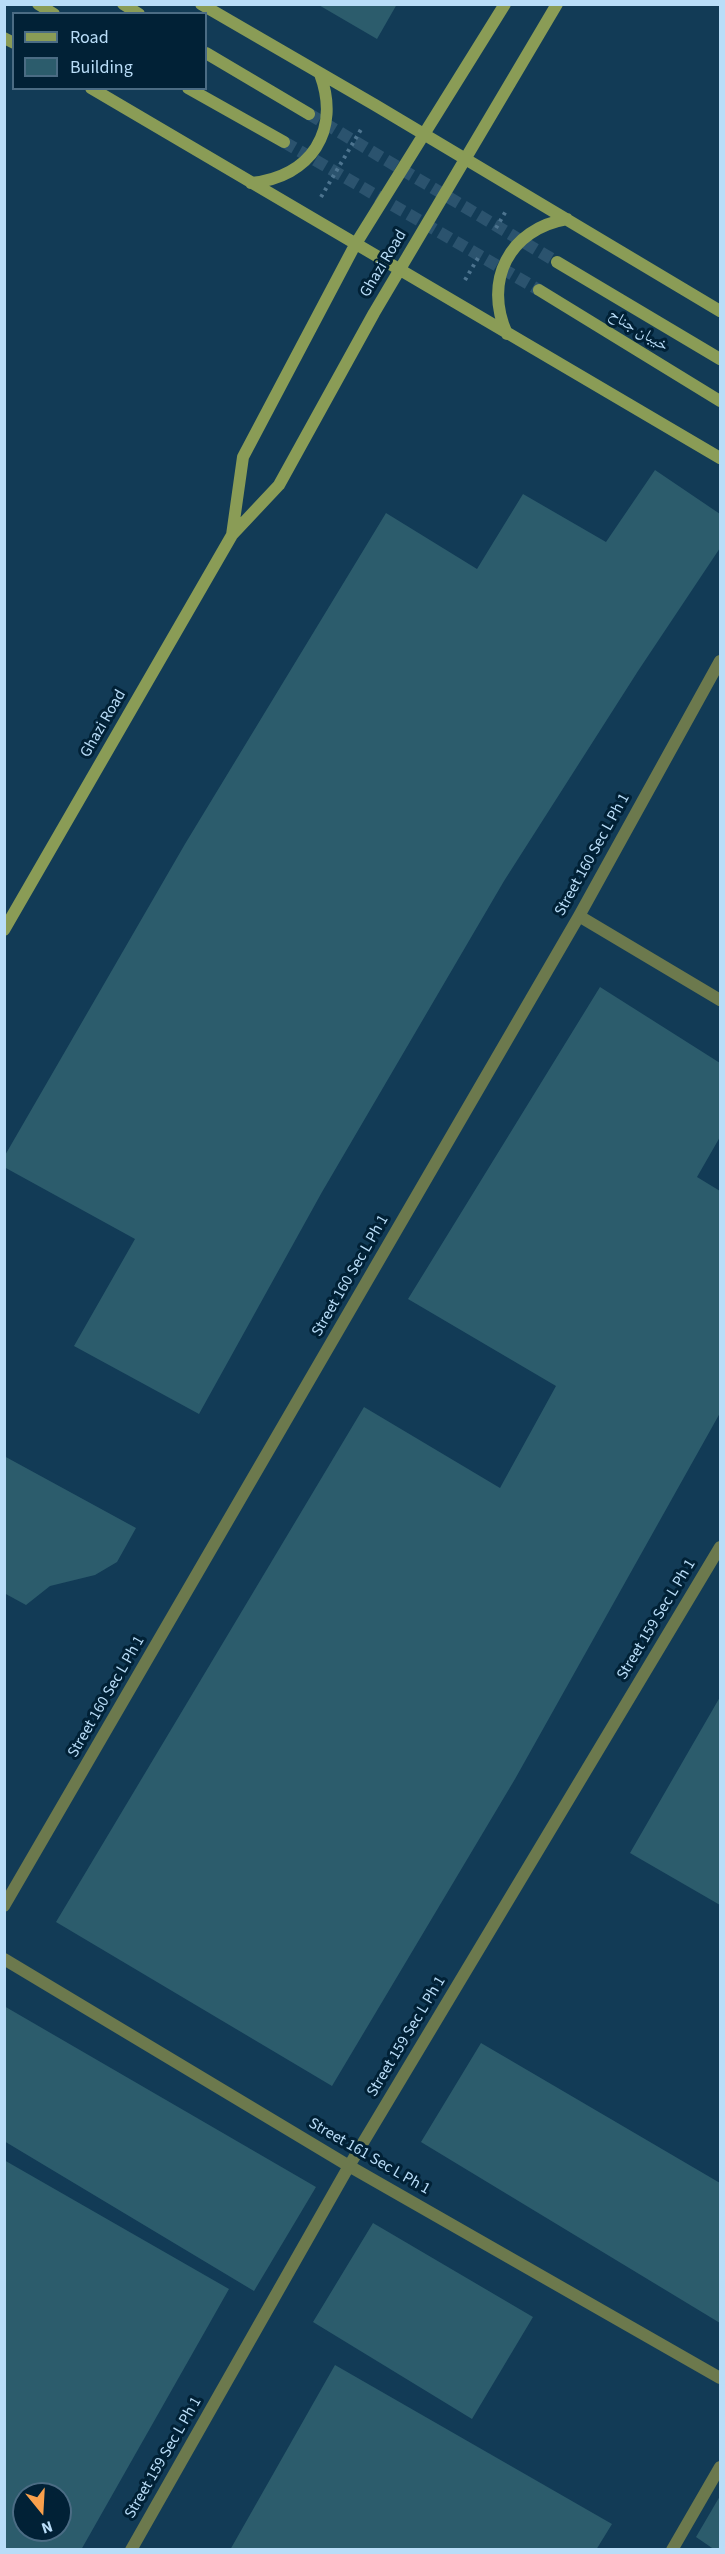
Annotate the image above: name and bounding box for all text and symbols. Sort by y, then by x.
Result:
legend [12,12,207,90]
text: Road [70,25,109,50]
text: Building [70,55,133,80]
street label: Ghazi Road [356,227,412,301]
street label: خیبان جناح [605,306,671,356]
street label: Ghazi Road [77,687,131,761]
street label: Street 160 Sec L Ph 1 [551,790,635,920]
street label: Street 160 Sec L Ph 1 [308,1212,394,1340]
street label: Street 159 Sec L Ph 1 [613,1556,701,1684]
street label: Street 160 Sec L Ph 1 [64,1633,150,1761]
street label: Street 159 Sec L Ph 1 [363,1973,451,2101]
street label: Street 161 Sec L Ph 1 [305,2114,433,2200]
street label: Street 159 Sec L Ph 1 [121,2394,207,2522]
north arrow [12,2482,72,2542]
text: N [38,2515,55,2539]

